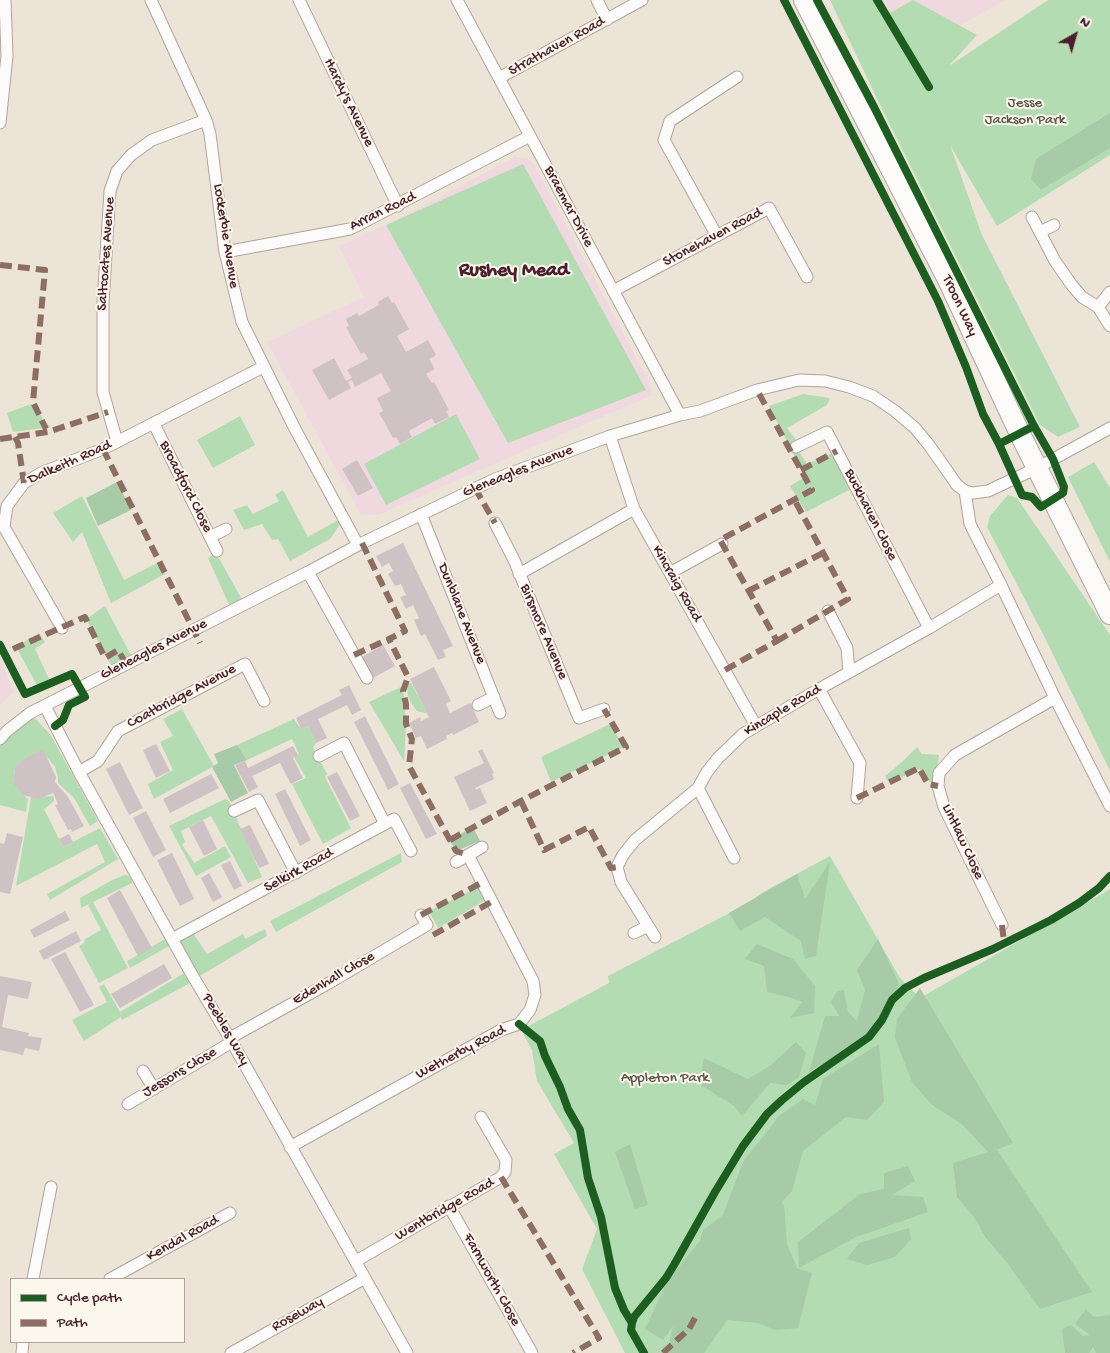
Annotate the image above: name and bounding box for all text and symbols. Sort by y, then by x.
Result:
north arrow [1050,10,1100,60]
street label: Strathaven Road [506,13,608,81]
text: N [1076,13,1093,32]
street label: Hardy's Avenue [319,56,377,150]
park label: Jesse Jackson Park [985,95,1065,130]
street label: Braemar Drive [539,163,597,251]
street label: Lockerbie Avenue [208,182,242,290]
street label: Arran Road [347,188,419,236]
street label: Saltcoates Avenue [94,197,120,311]
street label: Stonehaven Road [660,204,766,272]
district label: Rushey Mead [459,260,569,284]
street label: Troon Way [937,272,981,340]
street label: Dalkeith Road [25,437,115,489]
street label: Broadford Close [154,438,216,536]
street label: Gleneagles Avenue [460,442,576,502]
street label: Buckhaven Close [839,466,901,564]
street label: Kincraig Road [647,542,705,626]
street label: Dunblane Avenue [433,561,489,667]
street label: Birsmore Avenue [515,582,571,682]
street label: Gleneagles Avenue [98,615,210,685]
street label: Coatbridge Avenue [125,661,239,733]
street label: Kincaple Road [741,681,825,741]
street label: Lintlaw Close [937,801,987,883]
street label: Selkirk Road [261,845,337,897]
street label: Edenhall Close [290,948,378,1010]
street label: Peebles Way [197,991,253,1069]
street label: Wetherby Road [413,1022,509,1084]
street label: Jessons Close [140,1044,220,1102]
park label: Appleton Park [621,1070,709,1088]
street label: Wentbridge Road [392,1174,498,1246]
street label: Kendal Road [144,1212,222,1266]
street label: Farnworth Close [458,1230,524,1330]
legend [10,1278,185,1343]
text: Cycle path [57,1289,122,1307]
street label: Roseway [269,1293,327,1337]
text: Path [57,1314,88,1332]

